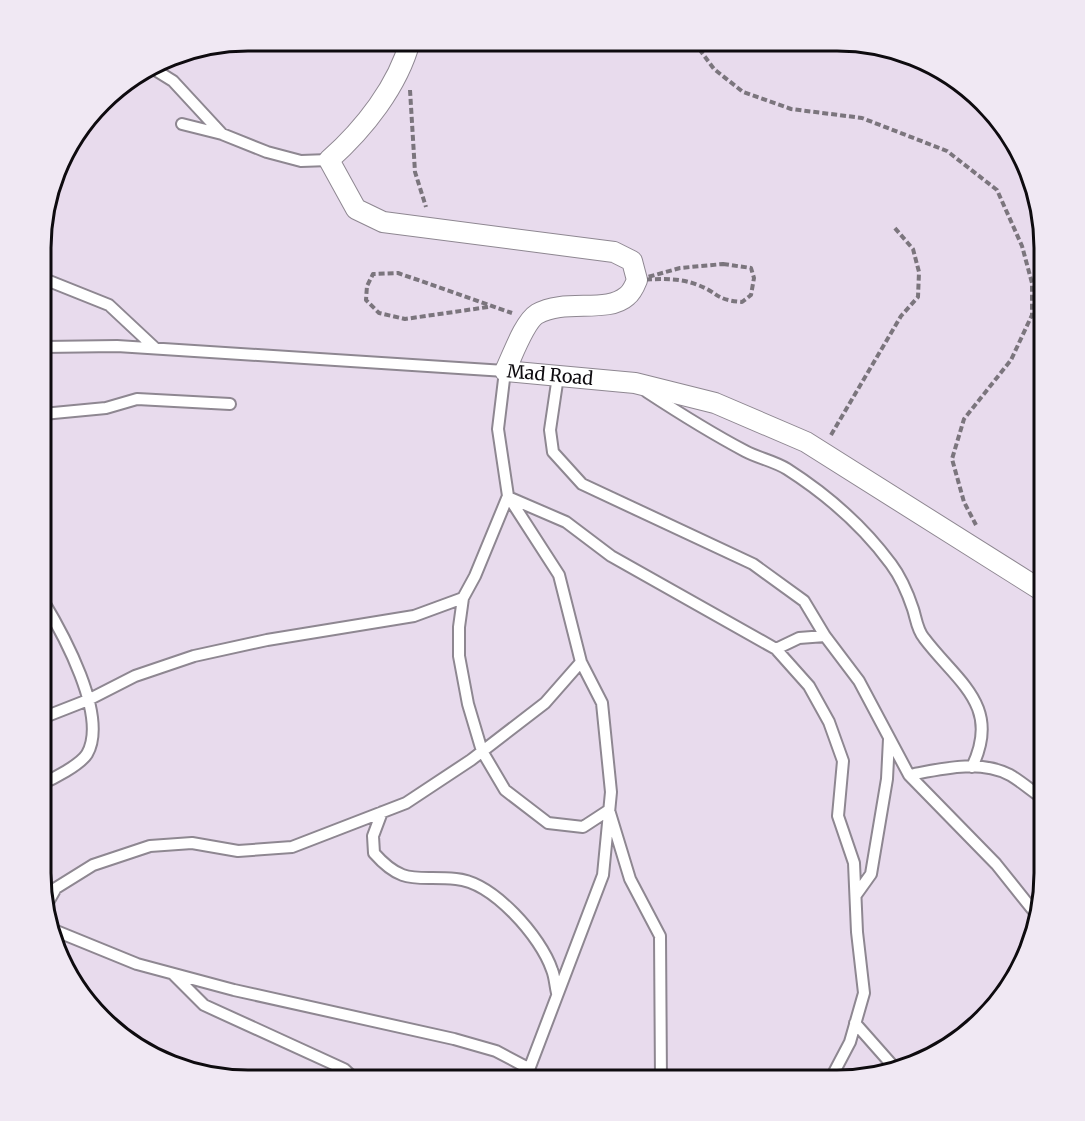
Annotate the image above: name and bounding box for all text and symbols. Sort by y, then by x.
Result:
street label: Mad Road [506,359,594,390]

